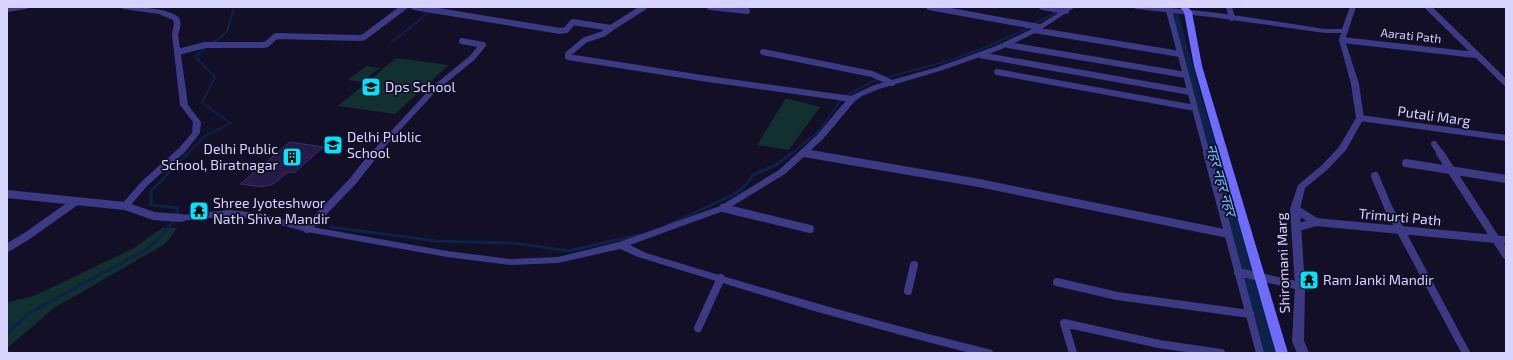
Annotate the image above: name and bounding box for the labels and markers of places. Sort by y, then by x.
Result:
school or university icon: Dps School [360,76,382,98]
place label: Dps School [385,78,456,95]
place label: Delhi Public School [347,128,422,161]
school or university icon: Delhi Public School [322,134,344,156]
place label: Delhi Public School, Biratnagar [161,140,278,173]
building icon: Delhi Public School, Biratnagar [281,146,303,168]
place label: Shree Jyoteshwor Nath Shiva Mandir [213,194,330,227]
temple icon: Shree Jyoteshwor Nath Shiva Mandir [188,200,210,222]
temple icon: Ram Janki Mandir [1298,269,1320,291]
place label: Ram Janki Mandir [1323,271,1434,288]

